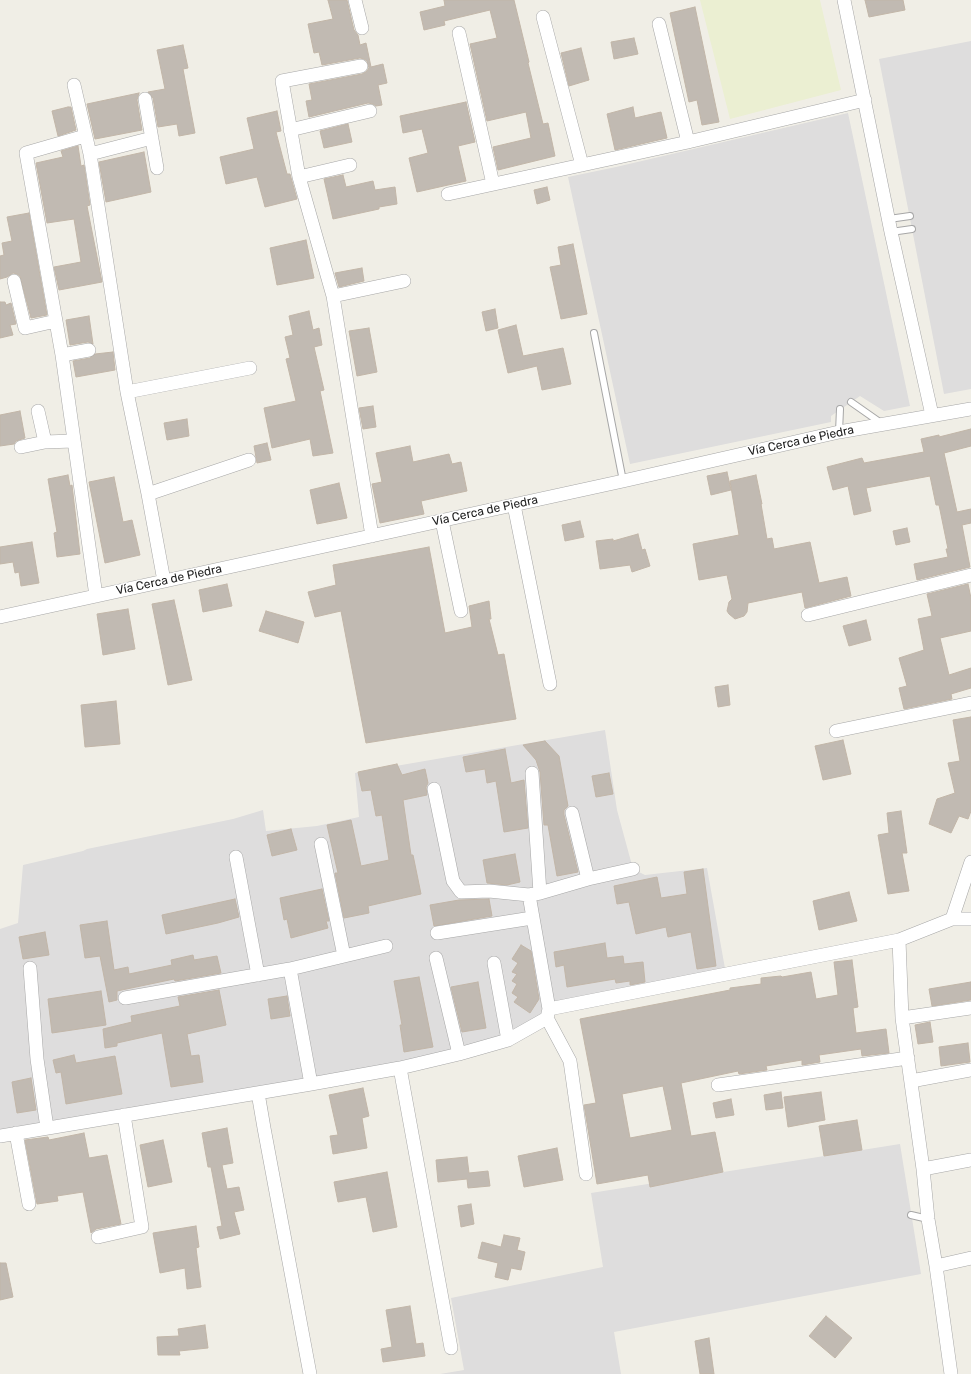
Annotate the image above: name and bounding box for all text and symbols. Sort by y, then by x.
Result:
street label: Vía Cerca de Piedra [747,423,855,459]
street label: Vía Cerca de Piedra [431,493,539,529]
street label: Vía Cerca de Piedra [115,562,223,598]

